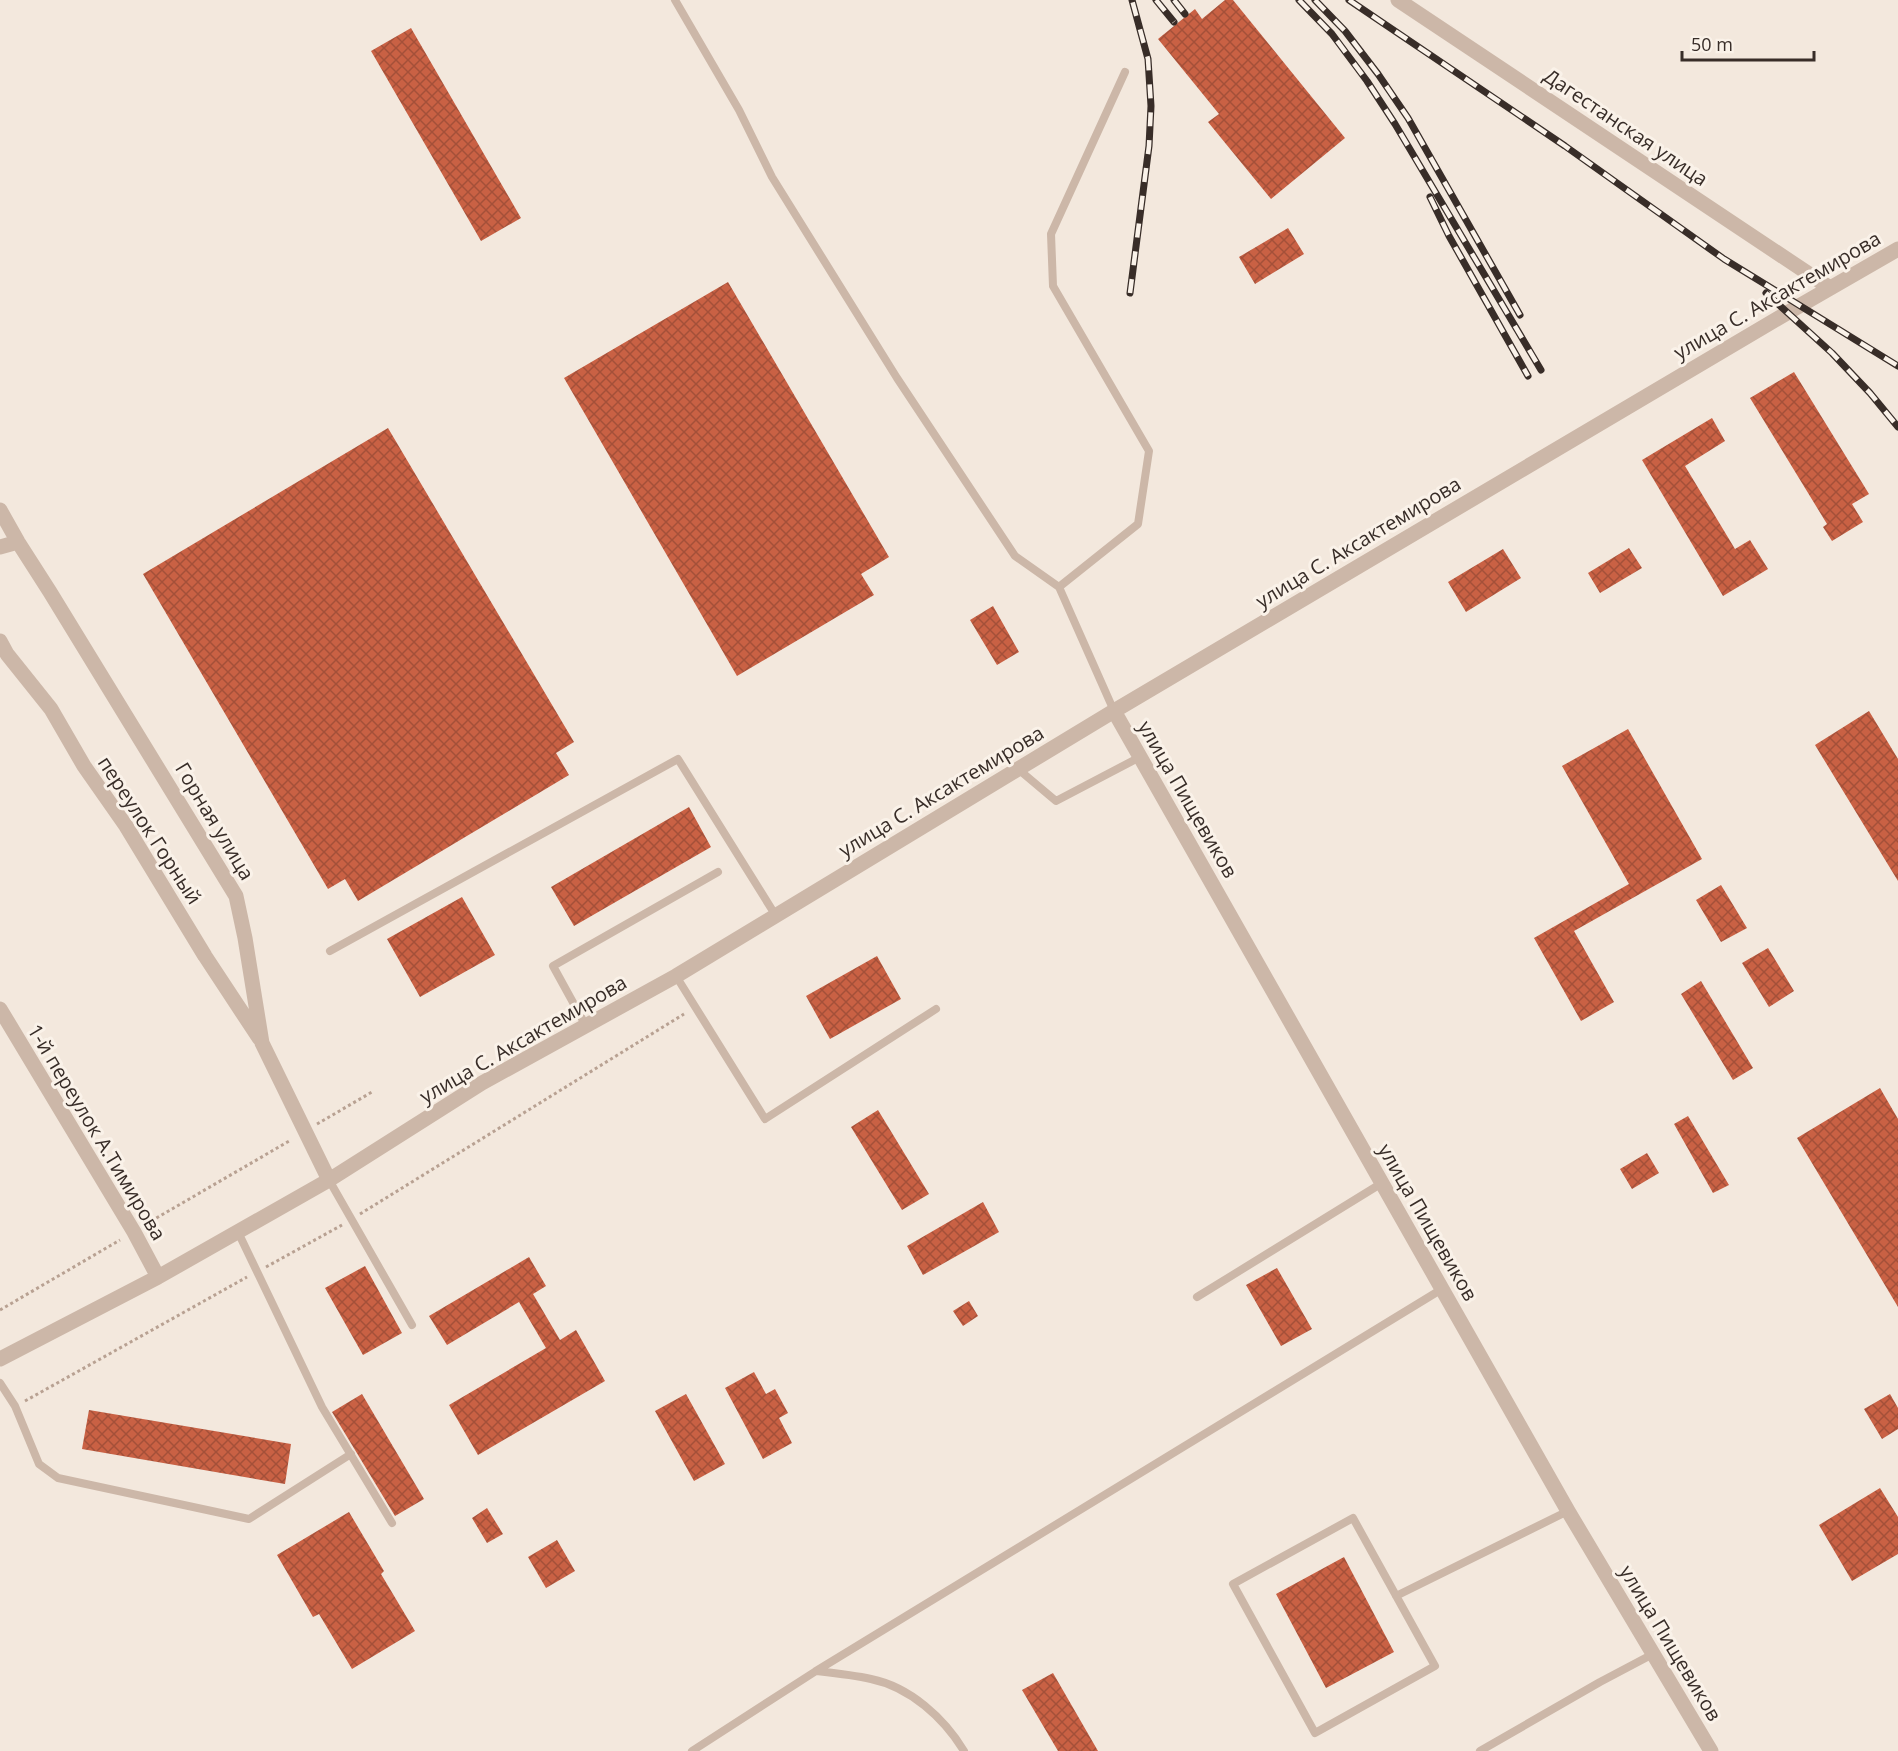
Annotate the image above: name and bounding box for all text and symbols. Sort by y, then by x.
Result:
scale bar [1682,24,1814,62]
text: 50 m [1691,32,1733,56]
street label: Дагестанская улица [1539,62,1713,192]
street label: улица С. Аксактемирова [1669,225,1885,365]
street label: улица С. Аксактемирова [1250,470,1466,614]
street label: улица Пищевиков [1132,715,1244,883]
street label: улица С. Аксактемирова [833,719,1049,863]
street label: переулок Горный [92,751,208,909]
street label: Горная улица [169,757,261,885]
street label: улица С. Аксактемирова [415,969,631,1109]
street label: 1-й переулок А.Тимирова [22,1019,172,1245]
street label: улица Пищевиков [1372,1138,1484,1306]
street label: улица Пищевиков [1614,1560,1728,1726]

